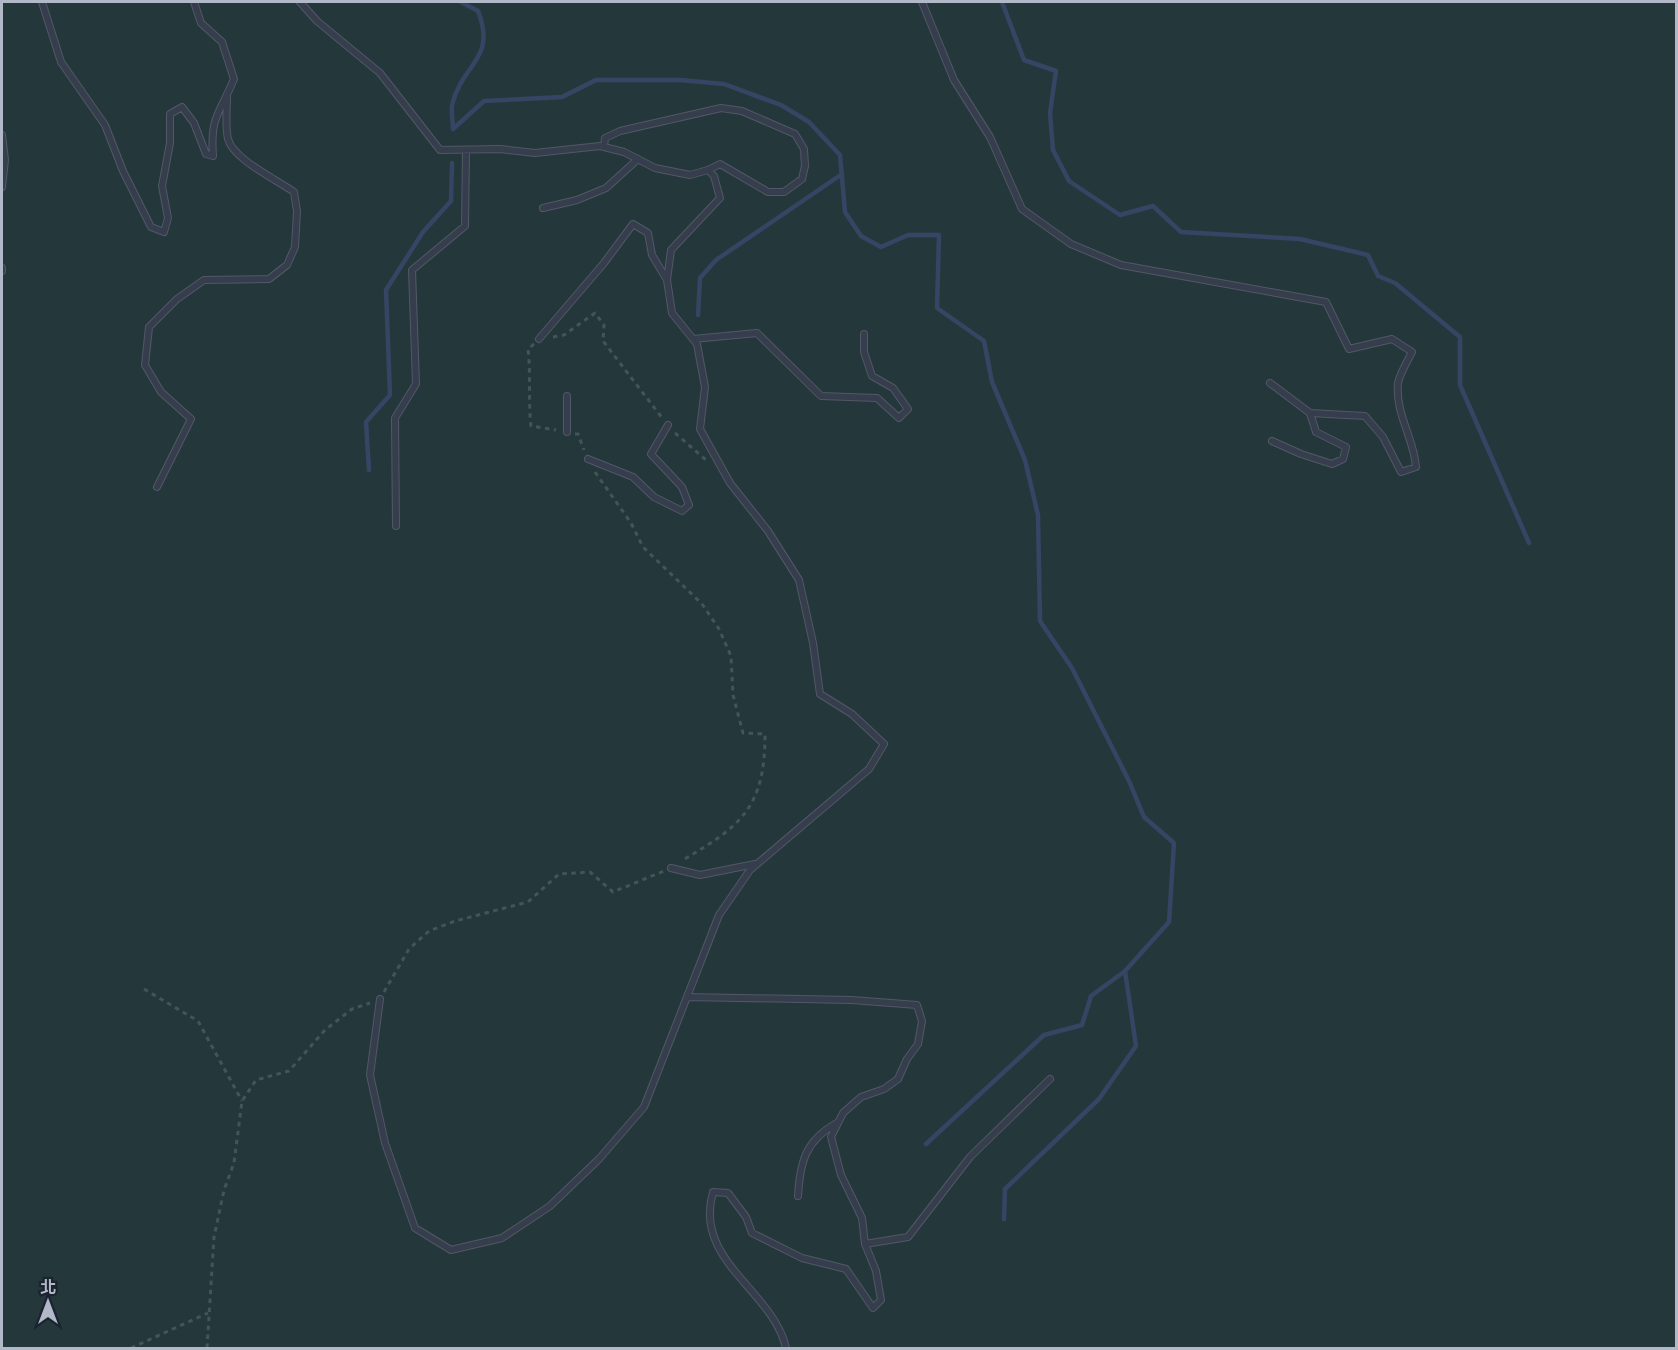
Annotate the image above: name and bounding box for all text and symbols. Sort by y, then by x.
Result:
north arrow [18,1272,78,1332]
text: 北 [40,1277,56,1296]

